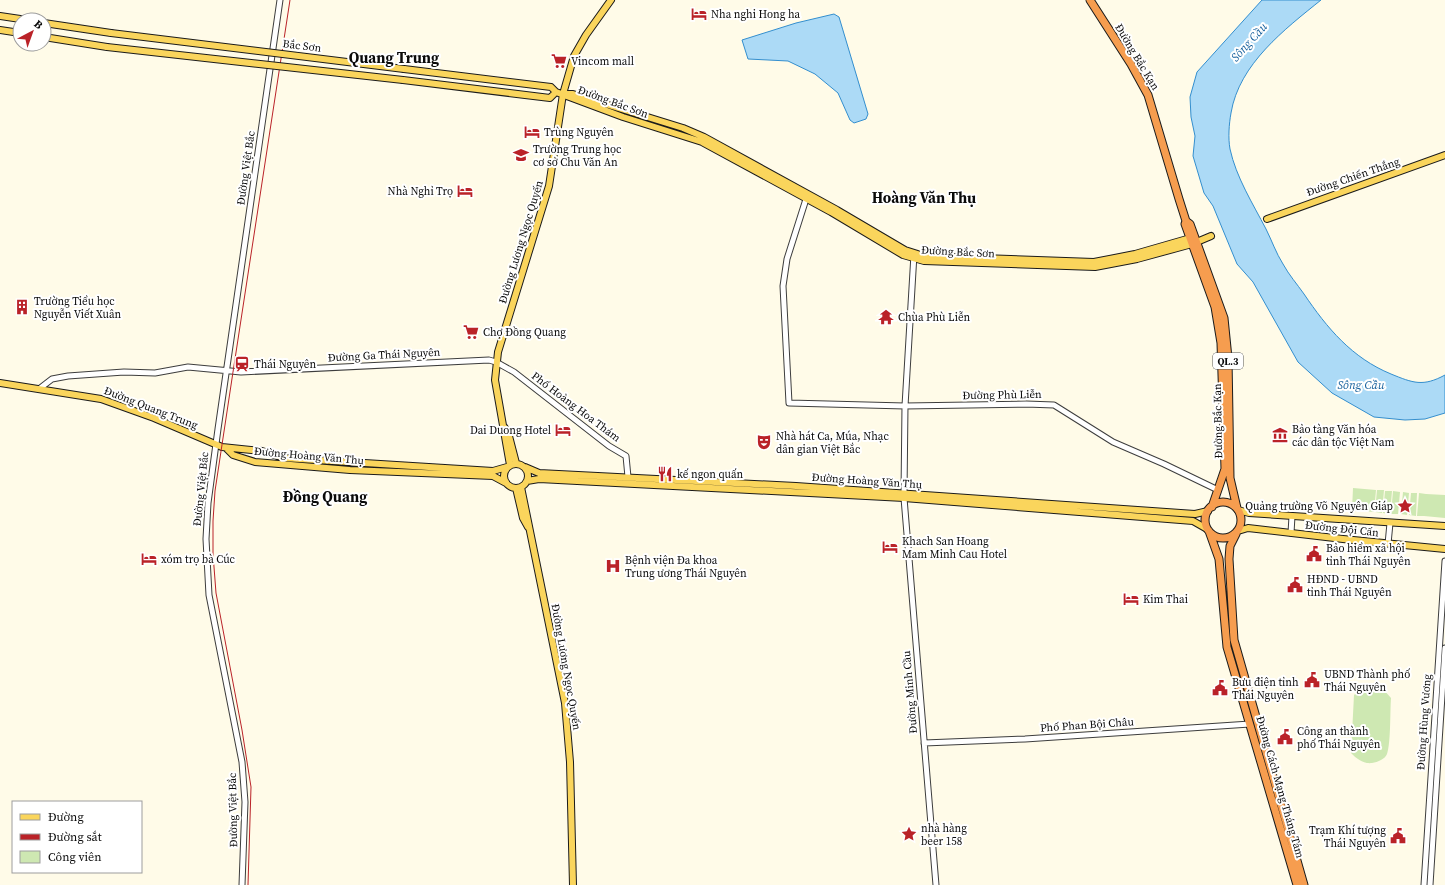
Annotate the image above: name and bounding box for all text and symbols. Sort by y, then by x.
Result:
hotel icon: Nha nghi Hong ha [690,5,708,23]
place label: Nha nghi Hong ha [711,7,801,22]
north arrow [12,12,52,52]
text: B [31,17,46,33]
water label: Sông Cầu [1227,19,1271,65]
street label: Đường Bắc Kạn [1111,21,1163,93]
street label: Bắc Sơn [282,36,322,56]
district label: Quang Trung [349,47,439,68]
supermarket icon: Vincom mall [550,52,568,70]
place label: Vincom mall [571,54,634,69]
street label: Đường Bắc Sơn [576,82,651,122]
hotel icon: Trùng Nguyên [523,123,541,141]
place label: Trùng Nguyên [544,125,614,140]
street label: Đường Việt Bắc [233,129,259,206]
place label: Trường Trung học cơ sở Chu Văn An [533,142,622,170]
school or university icon: Trường Trung học cơ sở Chu Văn An [512,146,530,164]
street label: Đường Chiến Thắng [1304,154,1402,200]
street label: Đường Lương Ngọc Quyến [495,178,547,305]
hotel icon: Nhà Nghỉ Trọ [456,182,474,200]
place label: Nhà Nghỉ Trọ [388,184,453,199]
district label: Hoàng Văn Thụ [872,187,976,208]
street label: Đường Bắc Sơn [921,243,996,261]
place label: Trường Tiểu học Nguyễn Viết Xuân [34,294,121,322]
building icon: Trường Tiểu học Nguyễn Viết Xuân [13,298,31,316]
temple icon: Chùa Phù Liễn [877,308,895,326]
place label: Chùa Phù Liễn [898,310,971,325]
supermarket icon: Chợ Đồng Quang [462,323,480,341]
place label: Chợ Đồng Quang [483,325,566,340]
street label: Đường Ga Thái Nguyên [327,345,441,365]
road number: QL.3 [1213,353,1243,369]
station icon: Thái Nguyên [233,355,251,373]
place label: Thái Nguyên [254,357,316,372]
street label: Phố Hoàng Hoa Thám [528,369,624,445]
water label: Sông Cầu [1337,377,1385,393]
street label: Đường Quang Trung [102,383,200,433]
street label: Đường Bắc Kạn [1210,383,1226,459]
street label: Đường Phù Liễn [962,387,1042,403]
hotel icon: Dai Duong Hotel [554,421,572,439]
place label: Bảo tàng Văn hóa các dân tộc Việt Nam [1292,422,1395,450]
place label: Dai Duong Hotel [470,423,551,438]
museum icon: Bảo tàng Văn hóa các dân tộc Việt Nam [1271,426,1289,444]
place label: Nhà hát Ca, Múa, Nhạc dân gian Việt Bắc [776,429,889,457]
theatre icon: Nhà hát Ca, Múa, Nhạc dân gian Việt Bắc [755,433,773,451]
street label: Đường Hoàng Văn Thụ [253,444,365,468]
street label: Đường Việt Bắc [190,450,212,527]
restaurant icon: kế ngon quấn [656,465,674,483]
place label: kế ngon quấn [677,467,744,482]
street label: Đường Hoàng Văn Thụ [811,470,923,492]
district label: Đồng Quang [283,486,367,507]
place icon: Quảng trường Võ Nguyên Giáp [1396,497,1414,515]
place label: Quảng trường Võ Nguyên Giáp [1245,499,1393,514]
street label: Đường Đội Cấn [1304,518,1380,540]
place label: Khach San Hoang Mam Minh Cau Hotel [902,534,1007,562]
hotel icon: Khach San Hoang Mam Minh Cau Hotel [881,538,899,556]
place label: Bảo hiểm xã hội tỉnh Thái Nguyên [1326,541,1411,569]
public building icon: Bảo hiểm xã hội tỉnh Thái Nguyên [1305,545,1323,563]
hotel icon: xóm trọ bà Cúc [140,550,158,568]
place label: xóm trọ bà Cúc [161,552,235,567]
place label: Bệnh viện Đa khoa Trung ương Thái Nguyên [625,553,747,581]
hospital icon: Bệnh viện Đa khoa Trung ương Thái Nguyên [604,557,622,575]
place label: HĐND - UBND tỉnh Thái Nguyên [1307,572,1392,600]
public building icon: HĐND - UBND tỉnh Thái Nguyên [1286,576,1304,594]
hotel icon: Kim Thai [1122,590,1140,608]
place label: Kim Thai [1143,592,1188,607]
street label: Đường Lương Ngọc Quyến [548,603,585,732]
street label: Đường Minh Cầu [899,649,921,734]
place label: UBND Thành phố Thái Nguyên [1324,667,1410,695]
public building icon: UBND Thành phố Thái Nguyên [1303,671,1321,689]
street label: Đường Hùng Vương [1413,673,1435,771]
place label: Bưu điện tỉnh Thái Nguyên [1232,675,1299,703]
public building icon: Bưu điện tỉnh Thái Nguyên [1211,679,1229,697]
street label: Phố Phan Bội Châu [1040,714,1135,736]
street label: Đường Cách Mạng Tháng Tám [1252,714,1308,860]
place label: Công an thành phố Thái Nguyên [1297,724,1381,752]
public building icon: Công an thành phố Thái Nguyên [1276,728,1294,746]
street label: Đường Việt Bắc [225,772,241,848]
legend [12,801,142,873]
text: Đường [48,809,84,825]
place label: nhà hàng beer 158 [921,821,967,849]
place label: Trạm Khí tượng Thái Nguyên [1309,823,1386,851]
place icon: nhà hàng beer 158 [900,825,918,843]
public building icon: Trạm Khí tượng Thái Nguyên [1389,827,1407,845]
text: Đường sắt [48,829,102,845]
text: Công viên [48,849,101,865]

